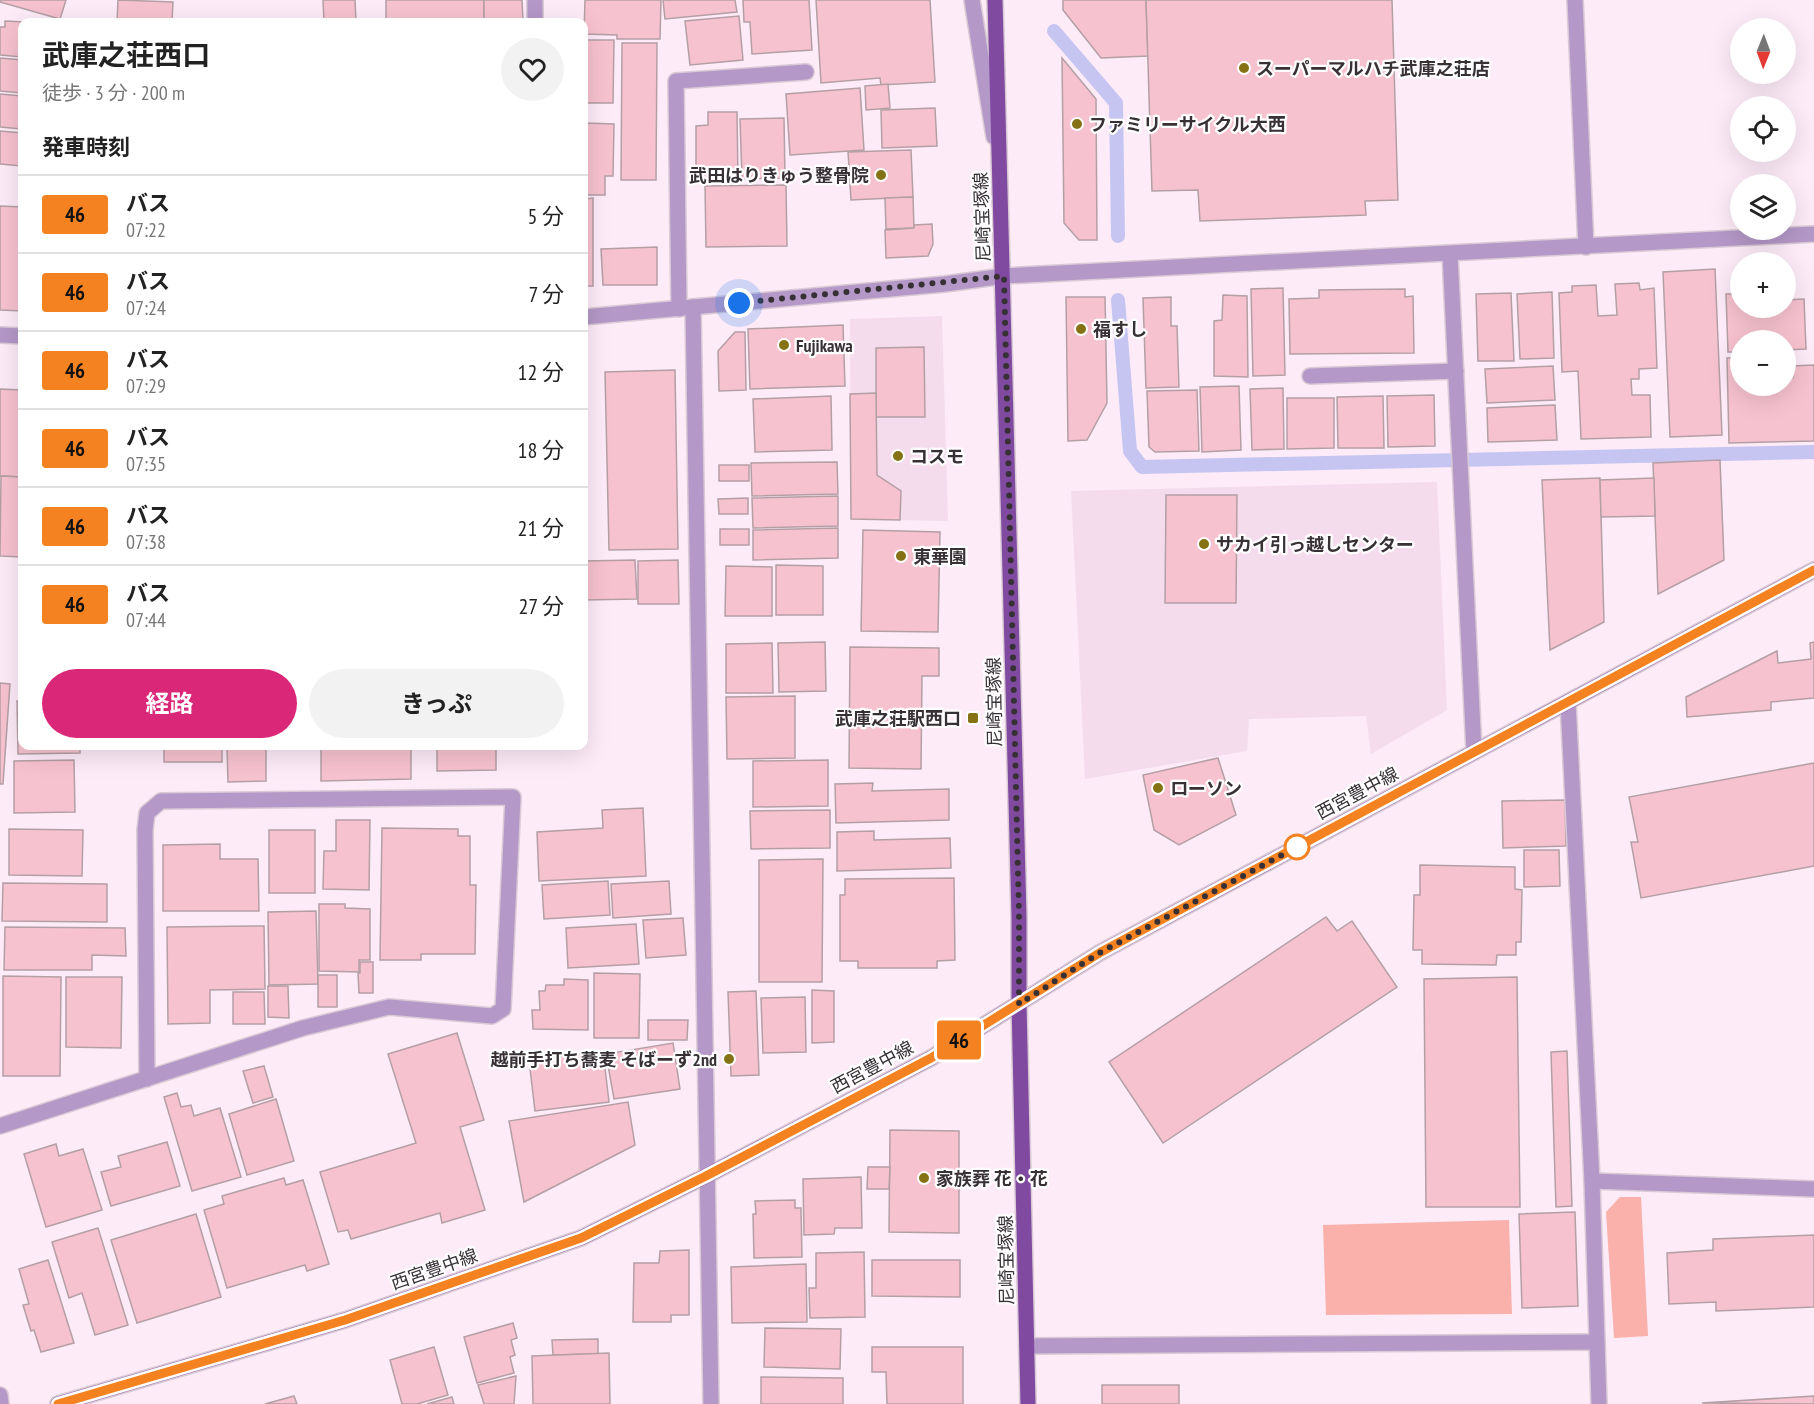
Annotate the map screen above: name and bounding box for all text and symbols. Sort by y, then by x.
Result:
north arrow [1730,18,1796,84]
map controls [1730,18,1796,396]
text: 武庫之荘西口 [42,36,210,73]
button: heart [501,38,564,101]
place label: スーパーマルハチ武庫之荘店 [1256,57,1490,80]
marker: スーパーマルハチ武庫之荘店 [1237,61,1251,75]
text: 徒歩 · 3 分 · 200 m [42,80,185,106]
button: locate [1730,96,1796,162]
place label: ファミリーサイクル大西 [1089,113,1286,136]
marker: ファミリーサイクル大西 [1070,117,1084,131]
text: 発車時刻 [42,133,130,161]
place label: 武田はりきゅう整骨院 [689,164,869,187]
marker: 武田はりきゅう整骨院 [874,168,888,182]
street label: 尼崎宝塚線 [969,172,995,262]
button: layers [1730,174,1796,240]
text: バス [126,189,170,217]
text: 46 [65,201,85,228]
text: 5 分 [527,202,564,230]
text: 07:22 [126,217,166,243]
button: + [1730,252,1796,318]
text: バス [126,267,170,295]
text: 46 [65,279,85,306]
text: 7 分 [528,280,564,308]
your location [724,288,754,318]
text: 07:24 [126,295,166,321]
place label: 福すし [1093,318,1147,341]
marker: 福すし [1074,322,1088,336]
button: − [1730,330,1796,396]
place label: Fujikawa [796,334,853,357]
marker: Fujikawa [777,338,791,352]
text: バス [126,345,170,373]
text: 46 [65,357,85,384]
text: 12 分 [518,358,564,386]
text: 07:29 [126,373,166,399]
text: バス [126,423,170,451]
text: 46 [65,435,85,462]
text: 18 分 [518,436,564,464]
place label: コスモ [910,445,964,468]
marker: コスモ [891,449,905,463]
text: 07:35 [126,451,166,477]
text: バス [126,501,170,529]
text: 46 [65,513,85,540]
text: 21 分 [518,514,564,542]
text: 07:38 [126,529,166,555]
place label: サカイ引っ越しセンター [1216,533,1414,556]
marker: サカイ引っ越しセンター [1197,537,1211,551]
place label: 東華園 [913,545,967,568]
marker: 東華園 [894,549,908,563]
text: バス [126,579,170,607]
text: 46 [65,591,85,618]
text: 27 分 [518,592,564,620]
text: 07:44 [126,607,166,633]
street label: 尼崎宝塚線 [982,657,1006,747]
button: 経路 [42,669,297,738]
button: きっぷ [309,669,564,738]
place label: 武庫之荘駅西口 [835,707,961,730]
marker: 武庫之荘駅西口 [966,711,980,725]
street label: 西宮豊中線 [1312,762,1402,824]
place label: ローソン [1170,777,1242,800]
marker: ローソン [1151,781,1165,795]
unlabelled marker [1284,834,1310,860]
line badge: 46 [932,1020,986,1060]
text: 46 [949,1027,969,1054]
street label: 西宮豊中線 [827,1036,917,1098]
place label: 越前手打ち蕎麦 そばーず2nd [491,1048,717,1071]
marker: 越前手打ち蕎麦 そばーず2nd [722,1052,736,1066]
place label: 家族葬 花・花 [936,1167,1048,1190]
marker: 家族葬 花・花 [917,1171,931,1185]
street label: 尼崎宝塚線 [994,1215,1018,1305]
street label: 西宮豊中線 [388,1243,480,1295]

